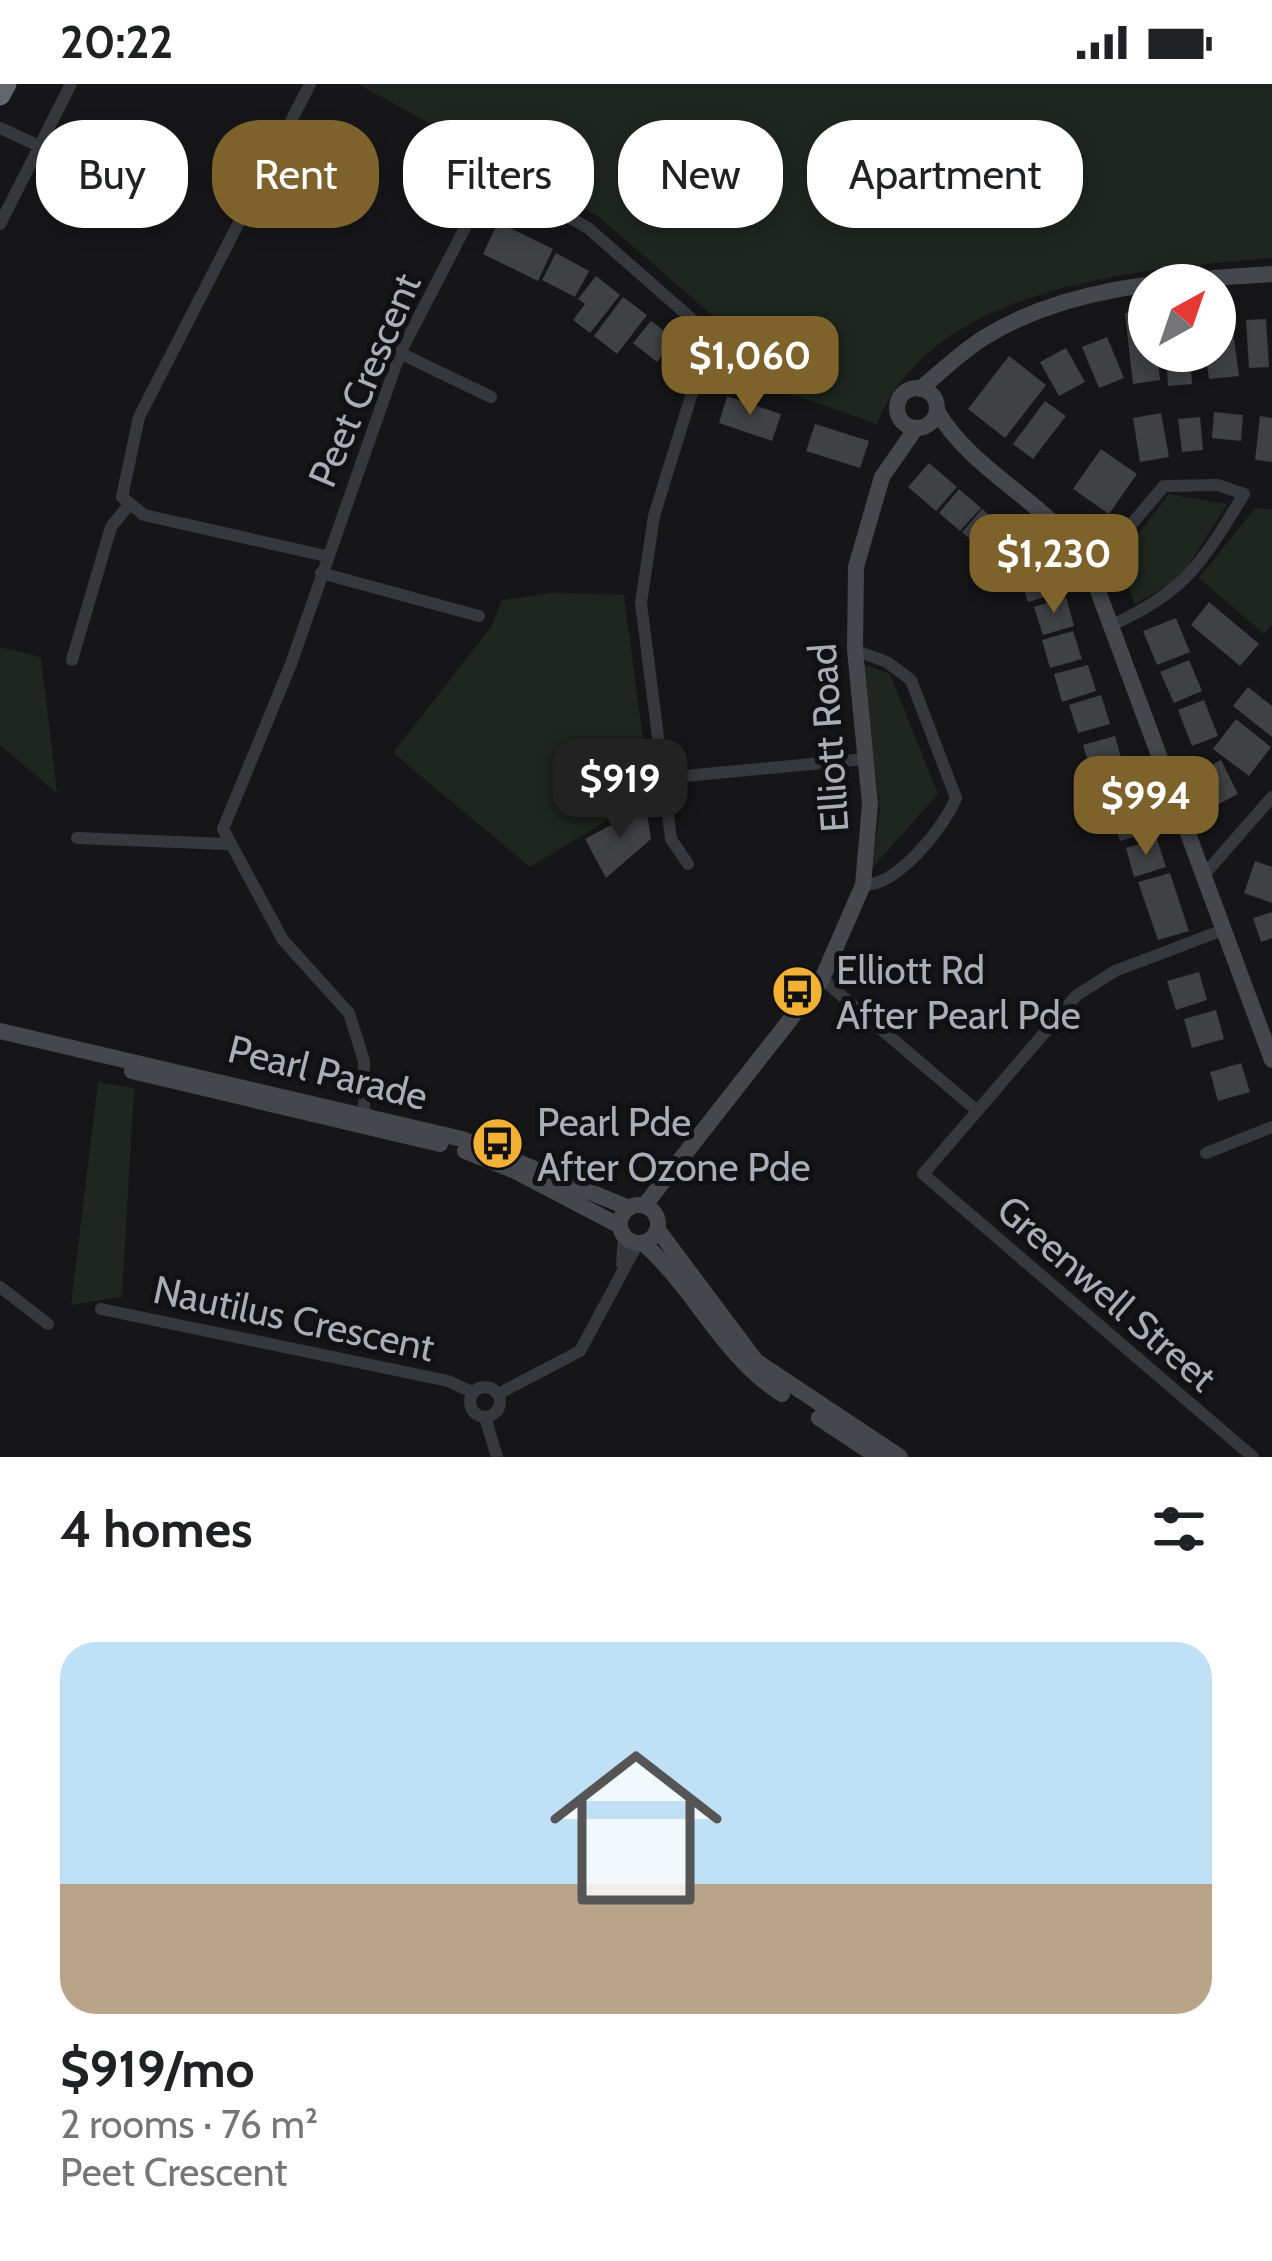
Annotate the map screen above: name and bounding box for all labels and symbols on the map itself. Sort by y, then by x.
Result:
north arrow [1128,264,1236,372]
street label: Peet Crescent [297,266,431,494]
pin: $1,060 [652,316,848,418]
pin: $1,230 [956,514,1152,616]
street label: Elliott Road [797,642,859,834]
pin: $919 [549,739,691,841]
pin: $994 [1075,756,1217,858]
place label: Elliott Rd After Pearl Pde [836,946,1081,1039]
bus stop icon: Elliott Rd After Pearl Pde [769,964,825,1020]
street label: Pearl Parade [223,1024,433,1120]
place label: Pearl Pde After Ozone Pde [537,1098,811,1191]
bus stop icon: Pearl Pde After Ozone Pde [470,1116,526,1172]
street label: Greenwell Street [988,1185,1226,1401]
street label: Nautilus Crescent [149,1265,439,1371]

